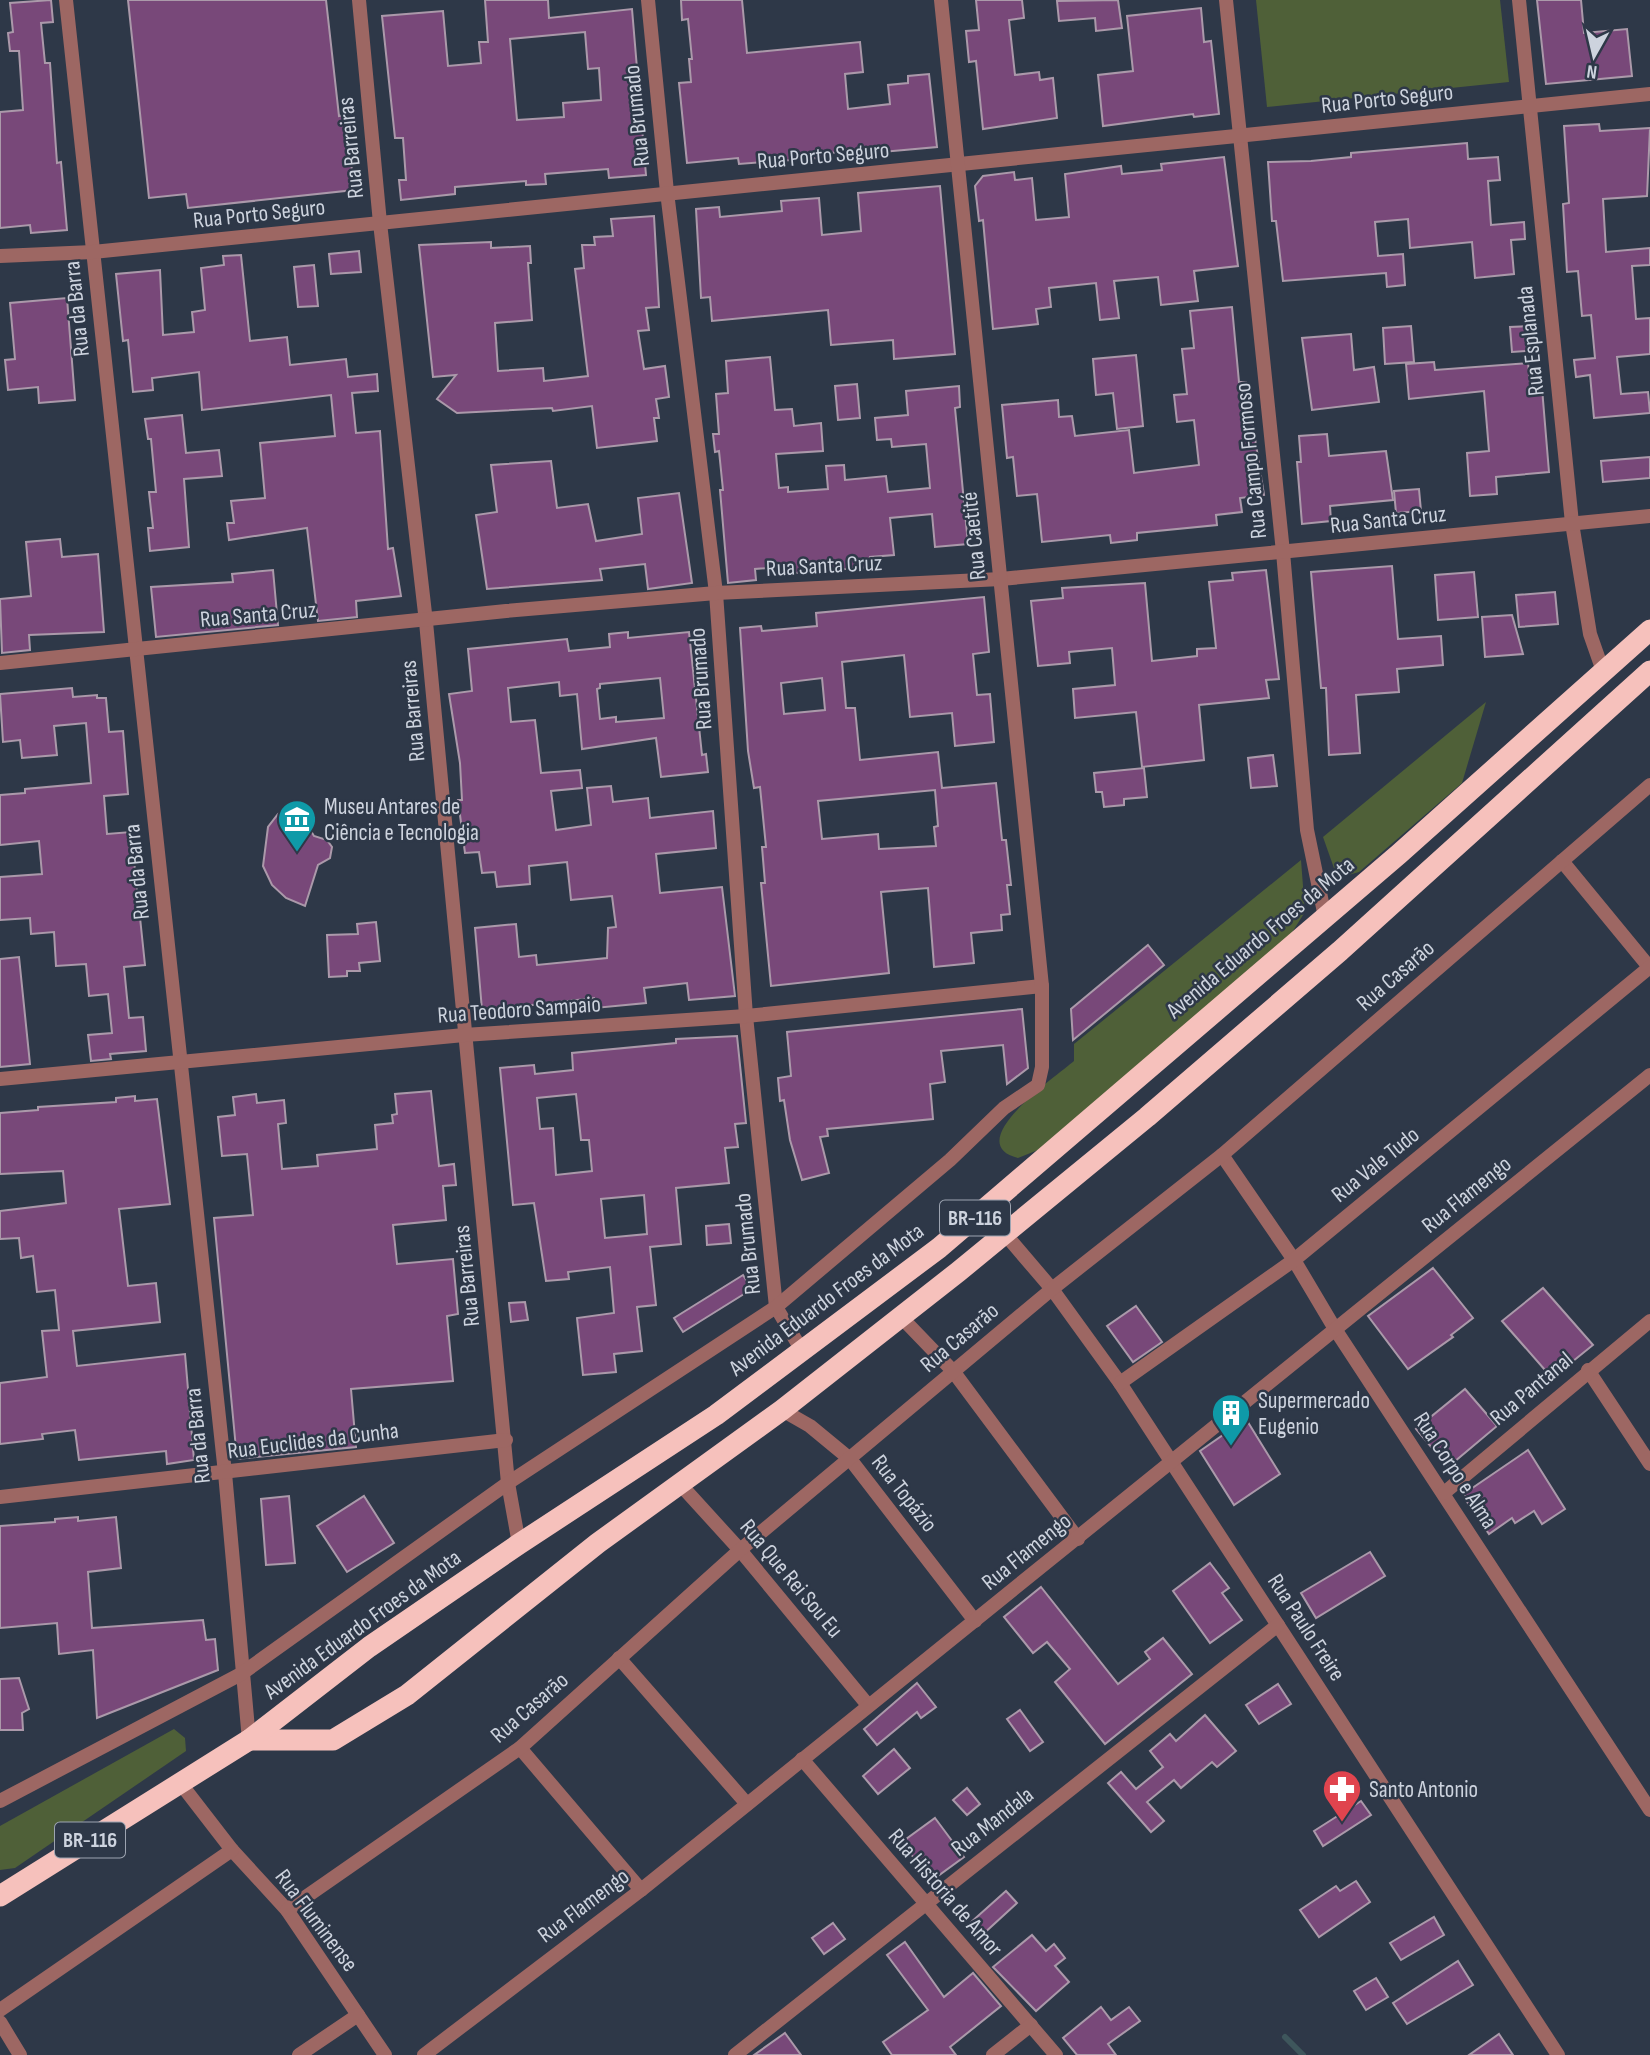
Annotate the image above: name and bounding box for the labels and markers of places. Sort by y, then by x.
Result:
place label: Museu Antares de Ciência e Tecnologia [324,793,479,847]
museum icon: Museu Antares de Ciência e Tecnologia [276,798,318,853]
place label: Supermercado Eugenio [1258,1387,1370,1441]
building icon: Supermercado Eugenio [1210,1392,1252,1447]
pharmacy icon: Santo Antonio [1321,1768,1363,1823]
place label: Santo Antonio [1369,1776,1478,1804]

